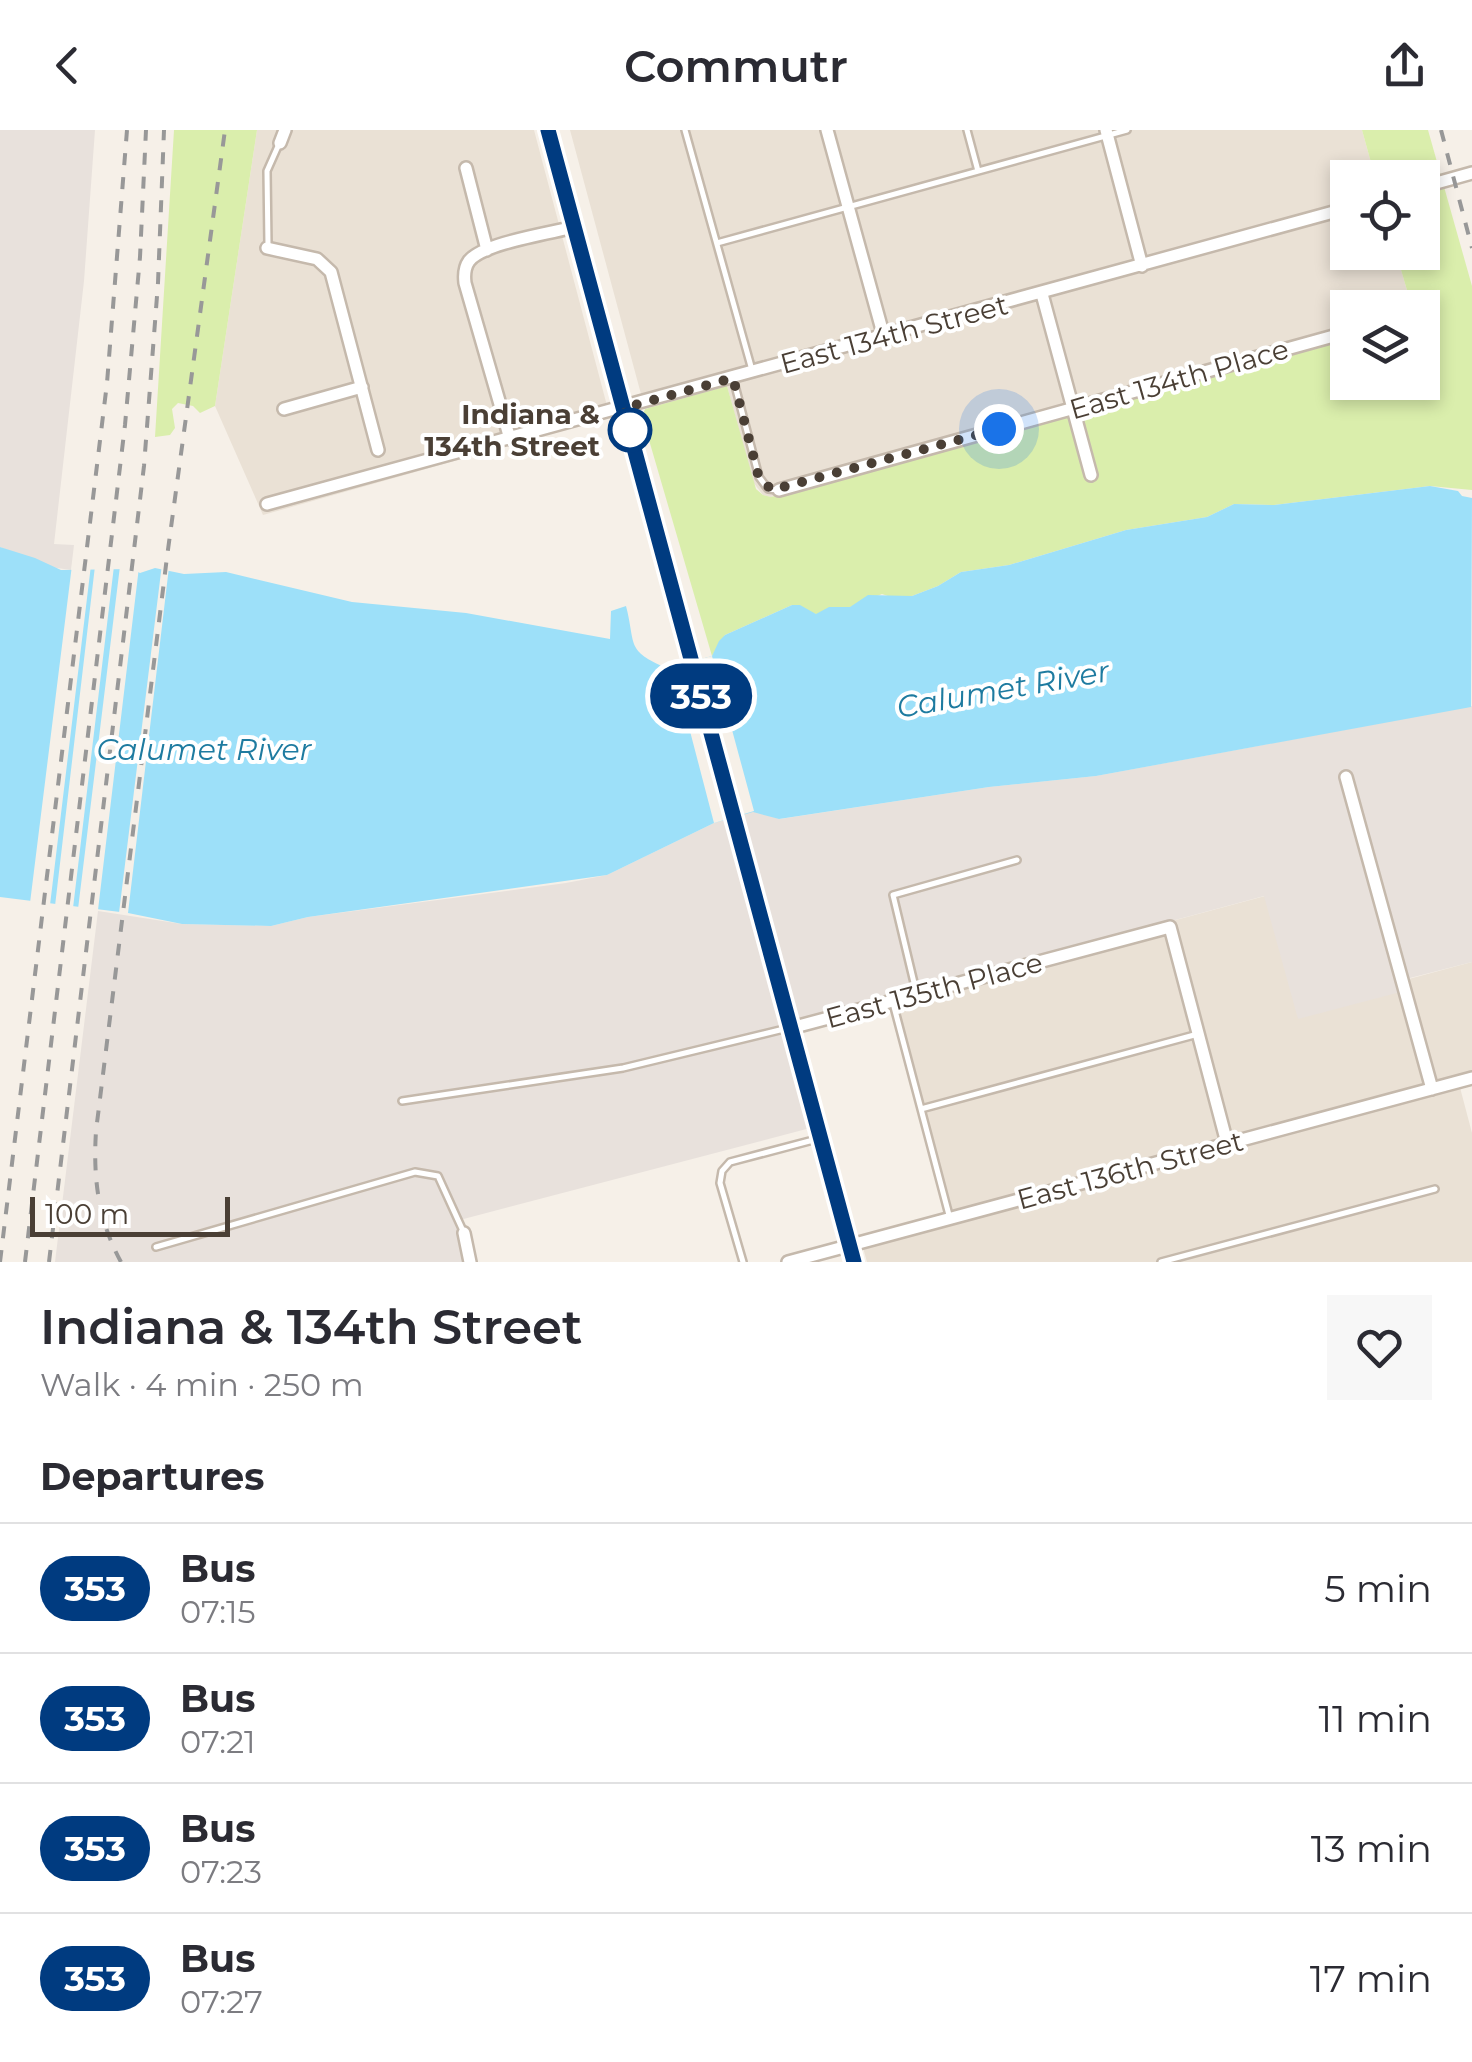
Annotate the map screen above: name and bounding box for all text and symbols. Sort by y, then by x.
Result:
icon: back [40,38,95,93]
text: Commutr [624,38,848,93]
icon: share [1377,38,1432,93]
map controls [1330,160,1440,400]
button: locate [1330,160,1440,270]
street label: East 134th Street [777,287,1011,381]
button: layers [1330,290,1440,400]
street label: East 134th Place [1066,332,1292,426]
place label: Indiana & 134th Street [424,397,600,463]
your location [974,404,1024,454]
marker: Indiana & 134th Street [609,409,651,451]
water label: Calumet River [894,652,1113,726]
line badge: 353 [644,664,758,728]
text: 353 [670,675,732,718]
water label: Calumet River [96,731,313,768]
street label: East 135th Place [822,945,1046,1035]
street label: East 136th Street [1013,1123,1247,1217]
scale bar [30,1192,230,1236]
text: 100 m [45,1197,129,1231]
button: heart [1327,1295,1432,1400]
text: Indiana & 134th Street [40,1298,582,1356]
text: Walk · 4 min · 250 m [40,1365,364,1404]
text: Departures [40,1453,264,1500]
text: Bus [180,1545,255,1592]
text: 5 min [1324,1565,1432,1612]
text: 353 [64,1567,126,1610]
text: 07:15 [180,1592,256,1631]
text: Bus [180,1675,255,1722]
text: 11 min [1318,1695,1432,1742]
text: 353 [64,1697,126,1740]
text: 07:21 [180,1722,256,1761]
text: Bus [180,1805,255,1852]
text: 13 min [1311,1825,1432,1872]
text: 353 [64,1827,126,1870]
text: 07:23 [180,1852,262,1891]
text: Bus [180,1935,255,1982]
text: 17 min [1310,1955,1432,2002]
text: 353 [64,1957,126,2000]
text: 07:27 [180,1982,263,2021]

